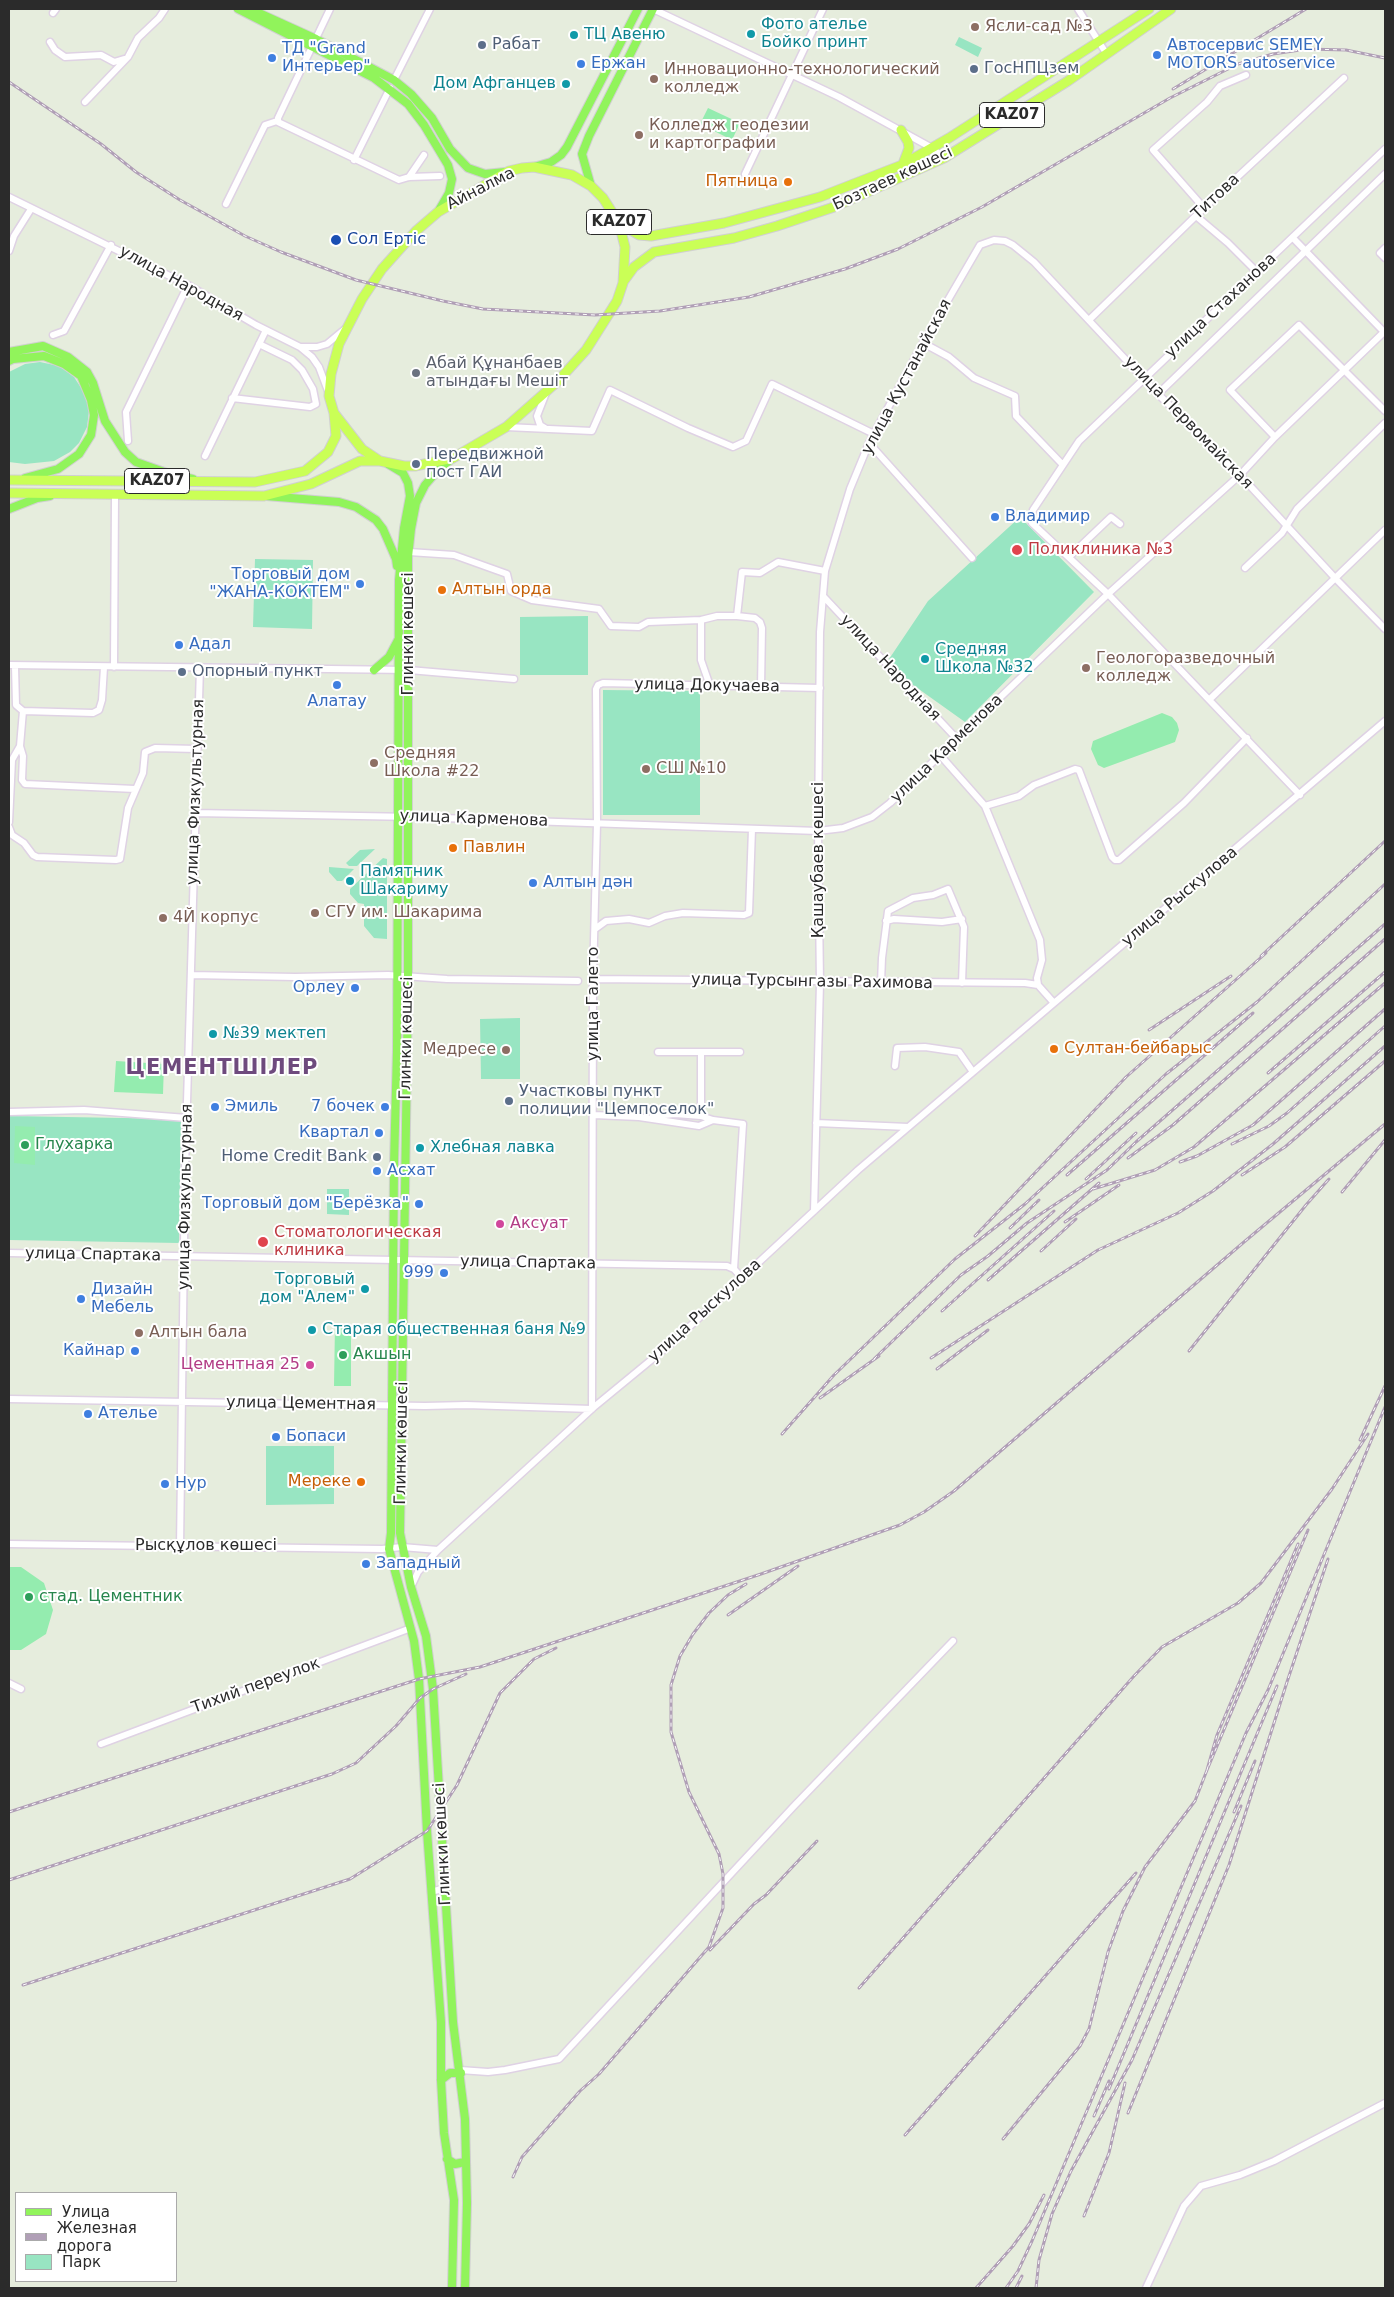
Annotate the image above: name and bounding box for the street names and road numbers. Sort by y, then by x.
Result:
road number: KAZ07 [980,102,1044,128]
street label: Бозтаев көшесі [830,143,956,215]
street label: Айналма [444,164,518,214]
street label: Титова [1188,170,1244,224]
road number: KAZ07 [586,210,652,234]
street label: улица Народная [116,242,246,326]
street label: улица Стаханова [1161,250,1281,362]
street label: улица Кустанайская [858,296,956,458]
street label: улица Первомайская [1120,353,1256,493]
road number: KAZ07 [124,468,190,494]
street label: Глинки көшесі [399,572,419,696]
street label: улица Народная [836,611,944,725]
street label: улица Докучаева [634,675,780,697]
street label: улица Карменова [887,690,1007,808]
street label: улица Физкультурная [183,699,209,885]
street label: Қашаубаев көшесі [809,782,829,938]
street label: улица Карменова [399,807,549,831]
street label: улица Рыскулова [1118,843,1242,951]
street label: улица Галето [584,947,604,1061]
street label: улица Турсынгазы Рахимова [691,970,933,994]
street label: Глинки көшесі [396,976,418,1100]
street label: улица Физкультурная [175,1104,197,1290]
street label: улица Спартака [25,1244,161,1266]
street label: улица Спартака [460,1252,596,1274]
street label: улица Рыскулова [645,1255,765,1367]
street label: Глинки көшесі [391,1381,413,1505]
street label: улица Цементная [226,1393,376,1415]
street label: Рысқұлов көшесі [135,1536,277,1556]
street label: Тихий переулок [189,1654,323,1718]
street label: Глинки көшесі [430,1782,456,1906]

